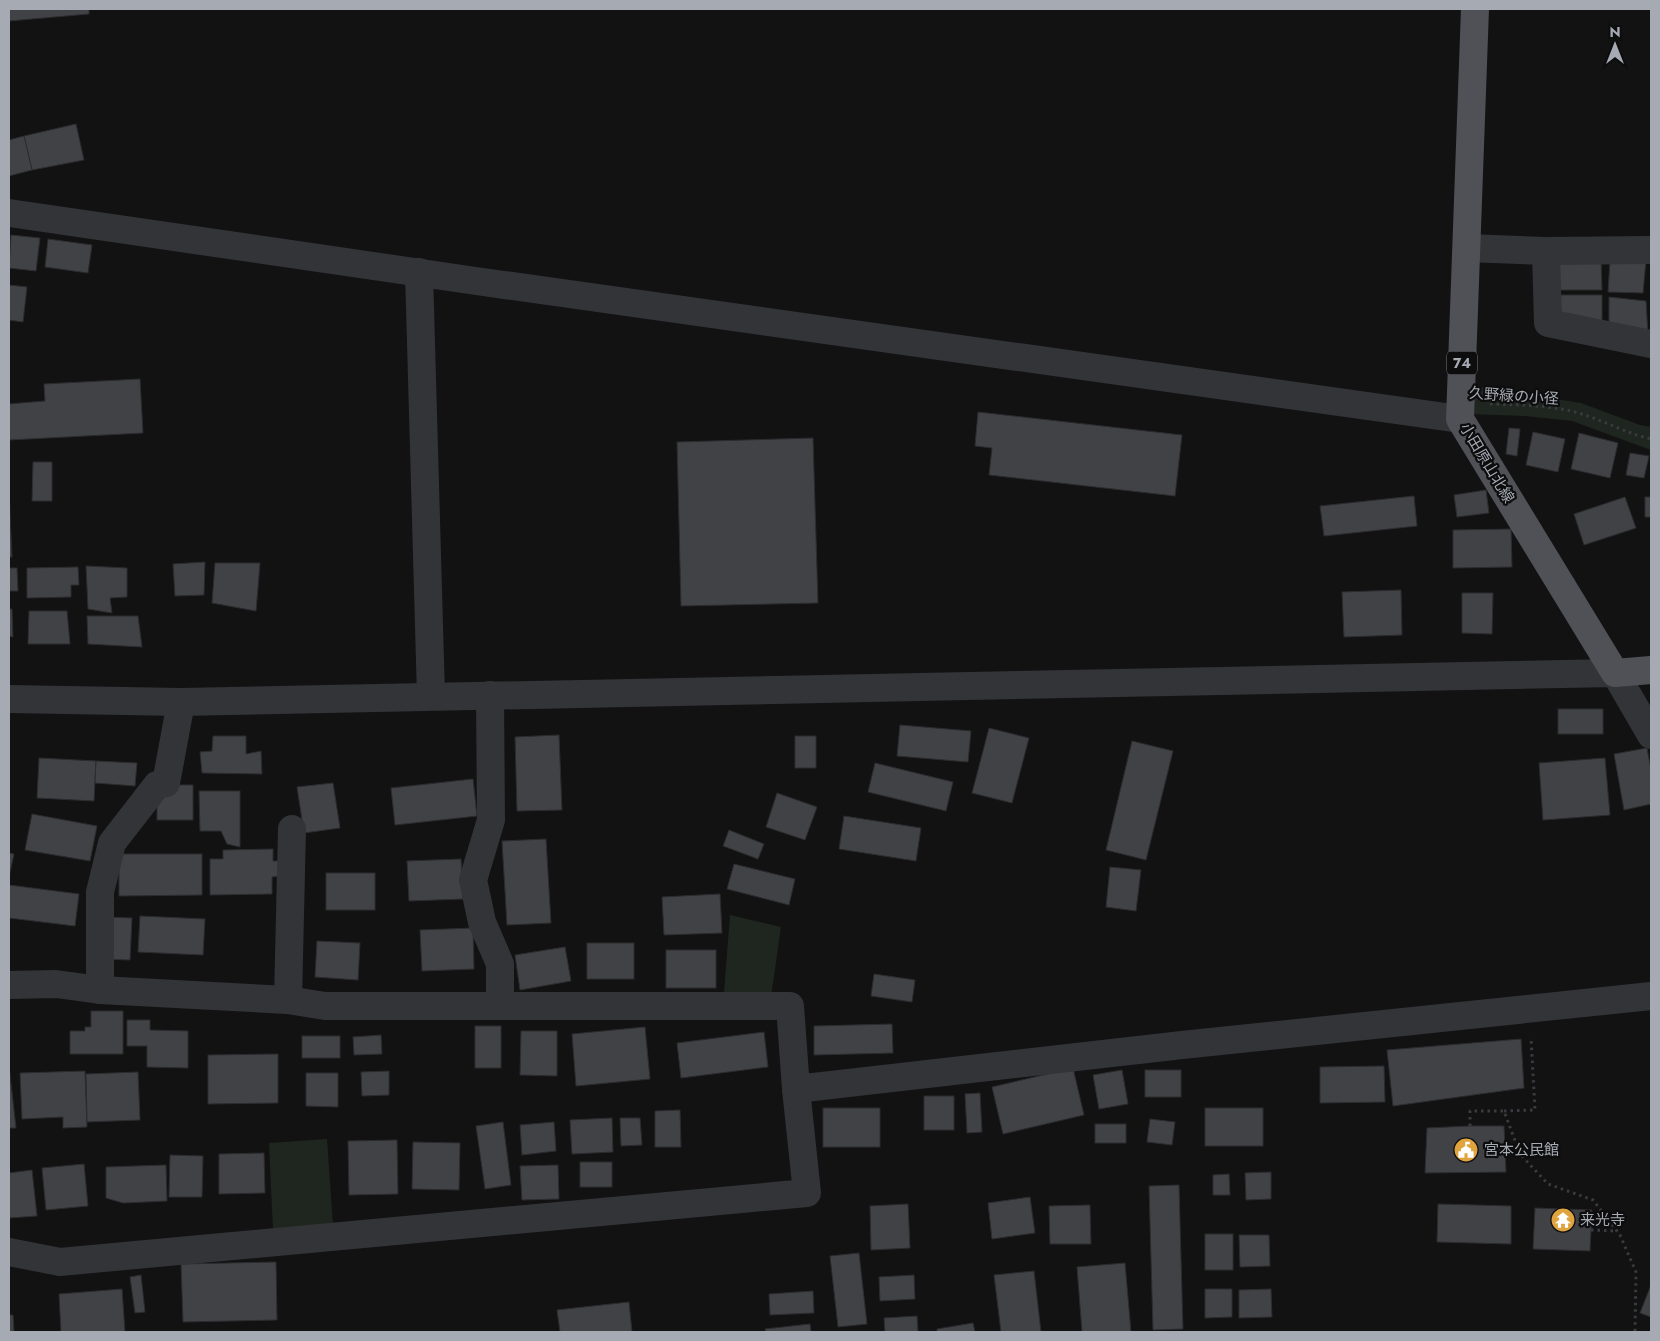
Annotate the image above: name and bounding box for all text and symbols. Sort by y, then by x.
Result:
north arrow [1590,20,1640,70]
text: N [1609,22,1621,42]
road number: 74 [1447,352,1477,374]
street label: 久野緑の小径 [1468,382,1560,410]
street label: 小田原山北線 [1454,419,1520,507]
public building icon: 宮本公民館 [1453,1137,1479,1163]
place label: 宮本公民館 [1484,1139,1559,1161]
temple icon: 来光寺 [1550,1207,1576,1233]
place label: 来光寺 [1580,1209,1625,1231]

